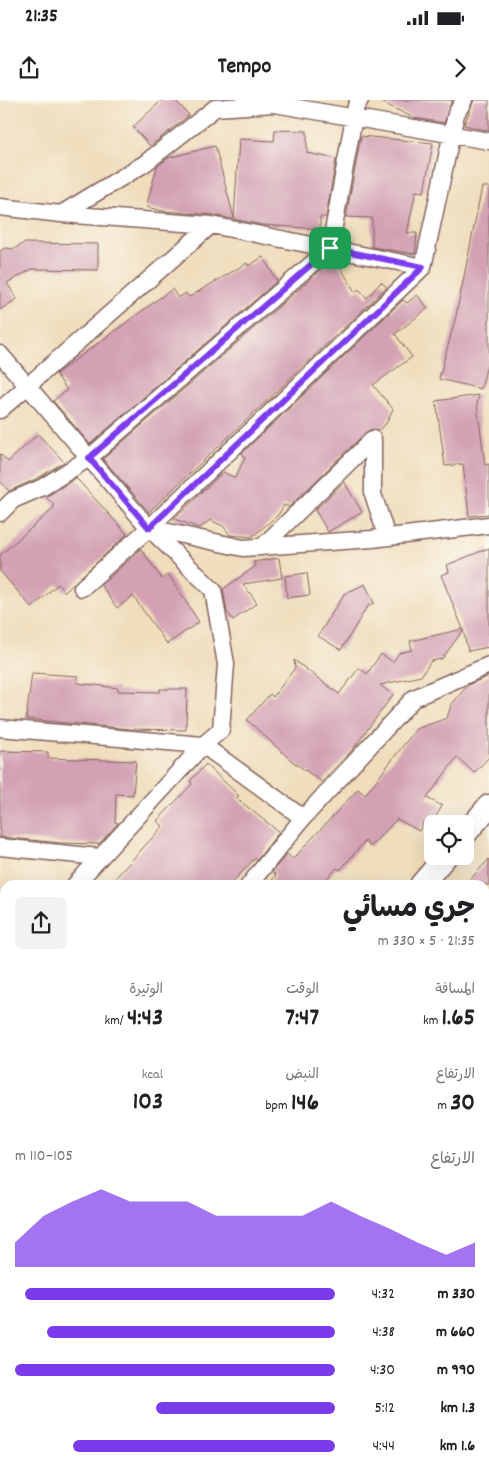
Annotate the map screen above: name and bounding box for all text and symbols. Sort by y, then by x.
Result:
text: 21:35 [25,4,58,31]
text: Tempo [218,52,271,83]
icon: share [15,54,43,82]
icon: forward [446,54,474,82]
pin [309,227,351,269]
icon: arrive [316,234,344,262]
map controls [424,815,474,865]
button: locate [424,815,474,865]
text: جري مسائي [343,891,475,931]
button: share [15,897,67,949]
text: 21:35 · 5 × 330 m [378,930,475,953]
text: الوتيرة [129,980,163,1000]
text: الوقت [286,980,319,1000]
text: المسافة [435,980,475,1000]
text: 4:43 [127,1001,163,1037]
text: 7:47 [285,1001,319,1037]
text: 1.65 [442,1001,475,1037]
text: /km [104,1011,127,1031]
text: km [423,1011,442,1031]
text: kcal [142,1065,163,1085]
text: النبض [286,1065,319,1085]
text: الارتفاع [436,1065,475,1085]
text: 103 [133,1085,163,1121]
text: 146 [291,1086,319,1122]
text: 30 [450,1086,475,1122]
text: bpm [266,1096,291,1116]
text: m [437,1096,450,1116]
text: 105–110 m [15,1145,73,1168]
text: الارتفاع [430,1148,475,1171]
text: 4:32 [372,1283,395,1306]
text: 330 m [437,1283,475,1306]
text: 4:38 [372,1321,395,1344]
text: 660 m [436,1321,475,1344]
text: 4:30 [370,1359,395,1382]
text: 990 m [437,1359,475,1382]
text: 5:12 [374,1397,395,1420]
text: 1.3 km [441,1397,475,1420]
text: 4:44 [372,1435,395,1458]
text: 1.6 km [440,1435,475,1458]

